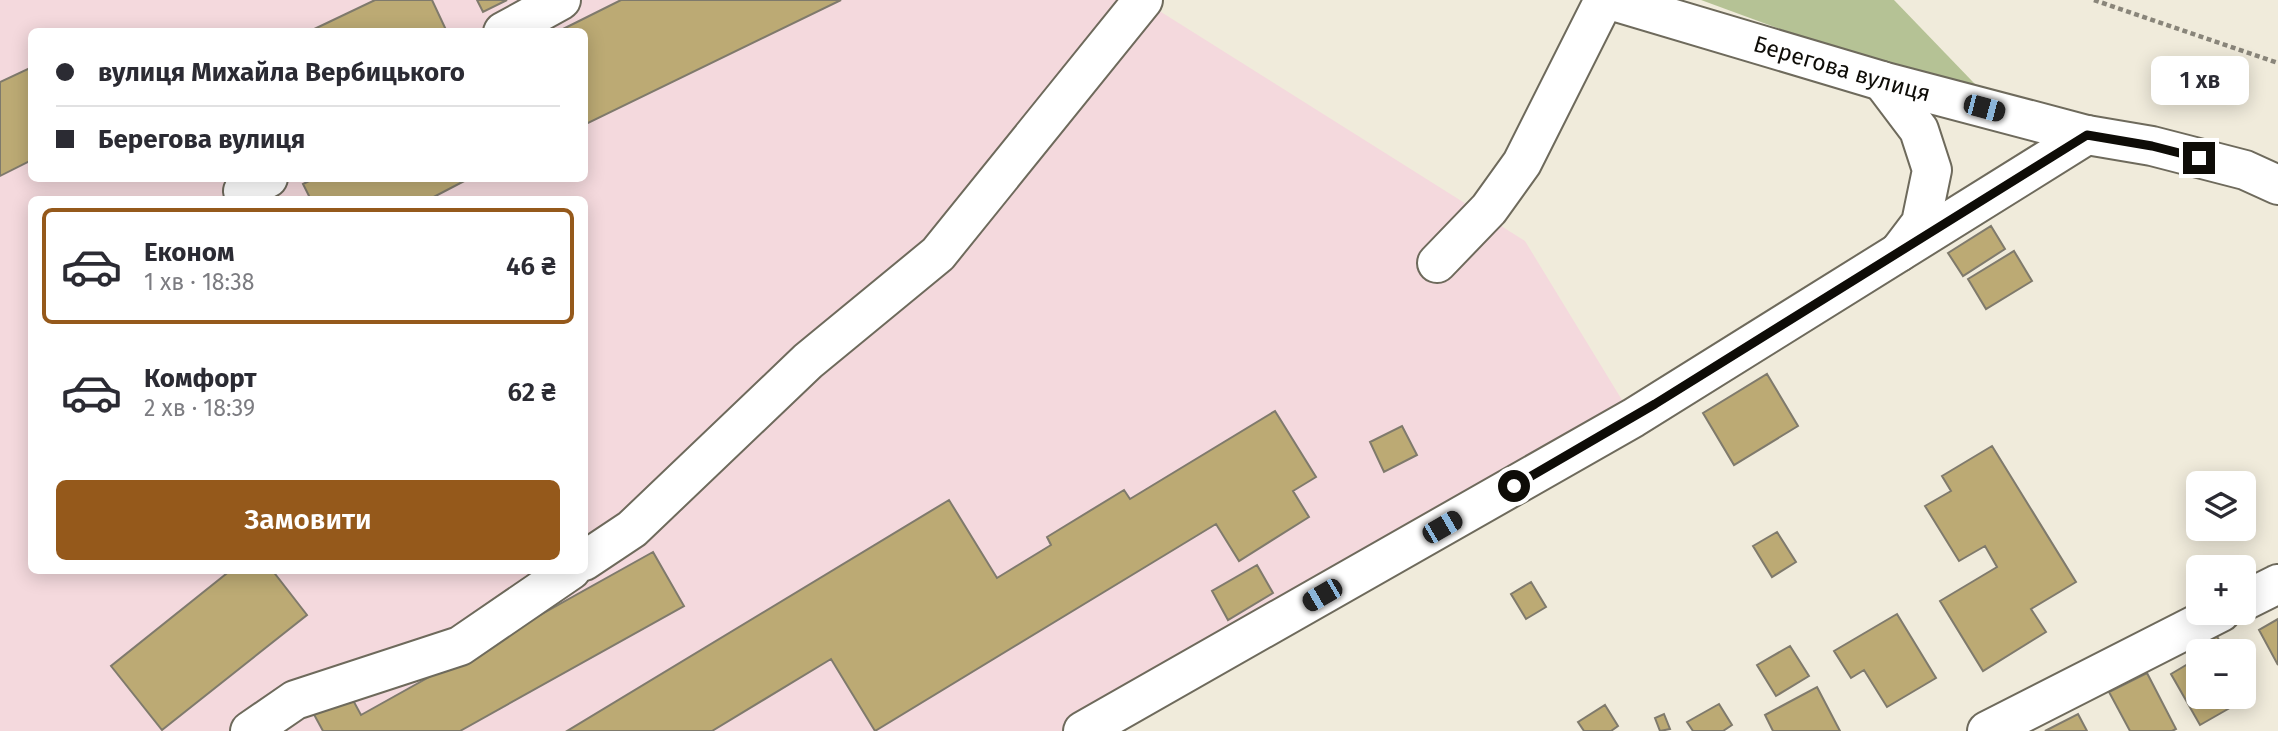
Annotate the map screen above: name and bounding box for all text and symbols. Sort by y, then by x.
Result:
street label: Берегова вулиця [1750,30,1934,107]
text: вулиця Михайла Вербицького [98,57,465,88]
callout: 1 хв [2150,57,2248,106]
text: 1 хв [2180,66,2220,94]
car [1961,92,2008,124]
text: Берегова вулиця [98,124,305,155]
route end [2183,142,2215,174]
icon: car [60,235,123,298]
text: Економ [144,237,234,268]
text: 46 ₴ [506,251,556,282]
text: 1 хв · 18:38 [144,268,254,296]
icon: car [60,361,123,424]
text: Комфорт [144,363,257,394]
text: 62 ₴ [508,377,556,408]
text: 2 хв · 18:39 [144,394,255,422]
route start [1498,470,1530,502]
map controls [2186,471,2256,709]
button: layers [2186,471,2256,541]
button: Замовити [56,480,560,560]
car [1419,507,1466,547]
button: + [2186,555,2256,625]
car [1299,575,1346,615]
button: − [2186,639,2256,709]

